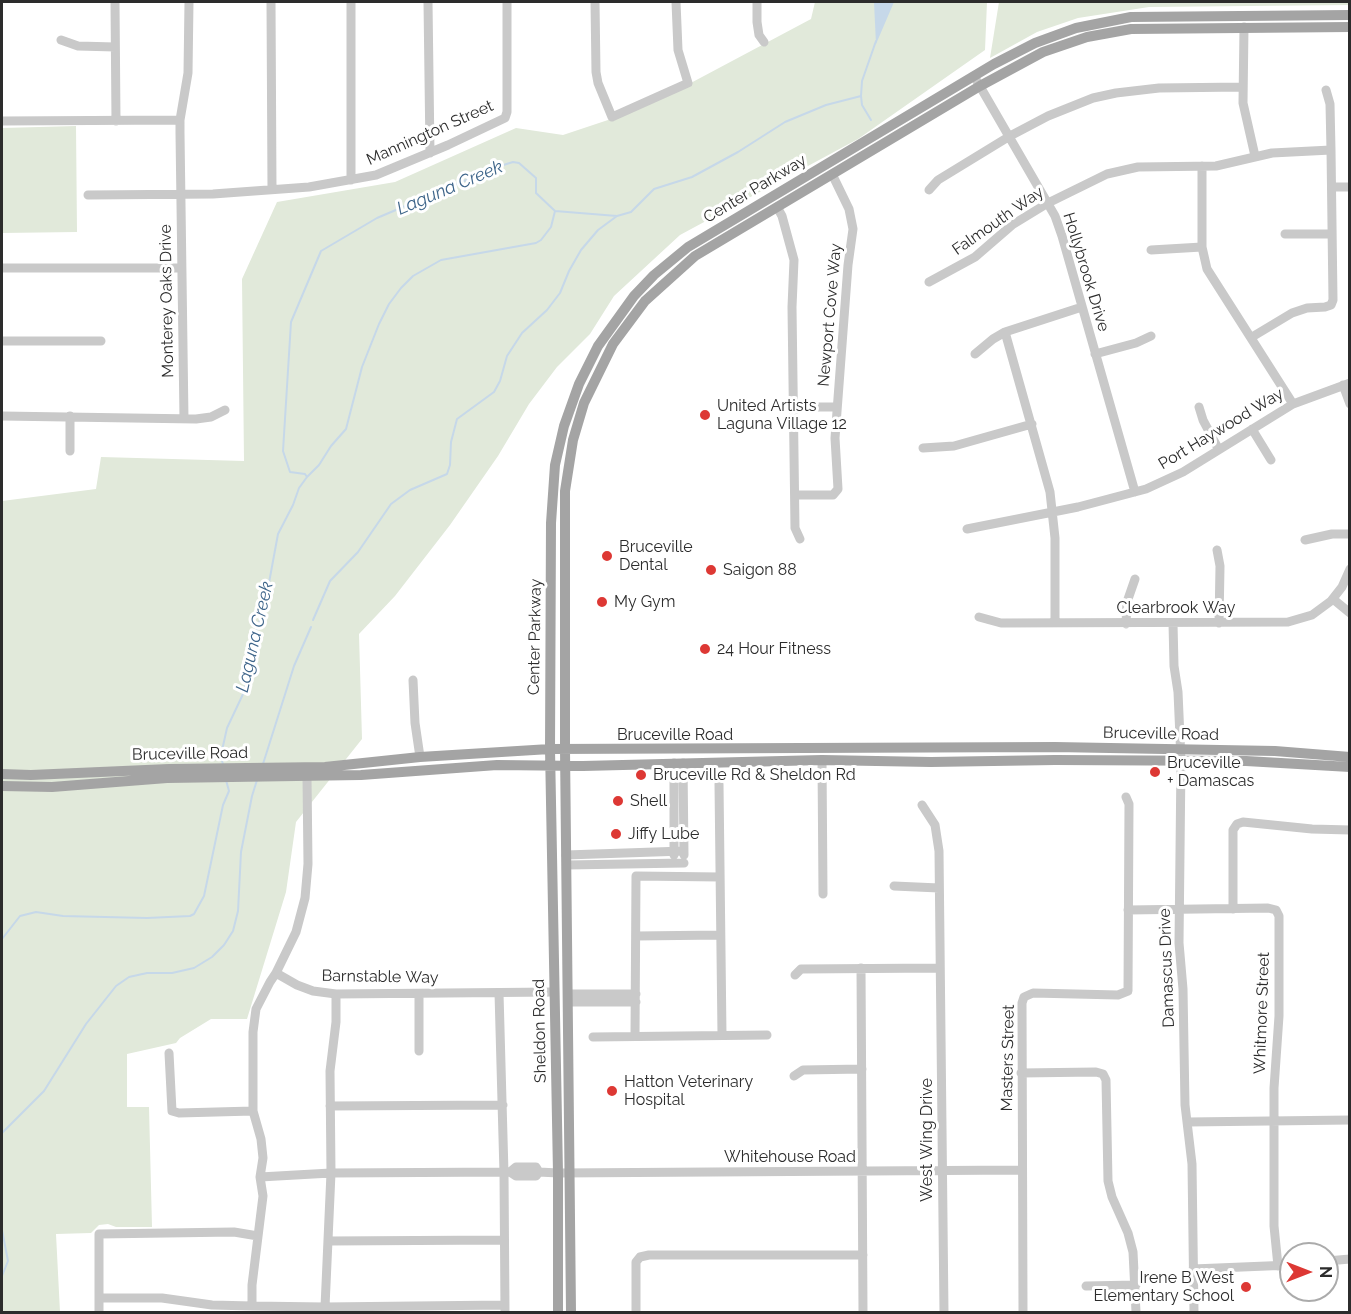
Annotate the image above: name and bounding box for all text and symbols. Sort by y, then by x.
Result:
street label: Mannington Street [364,96,496,170]
street label: Center Parkway [700,151,810,227]
water label: Laguna Creek [394,156,506,220]
street label: Falmouth Way [949,182,1047,260]
street label: Hollybrook Drive [1059,210,1113,334]
street label: Monterey Oaks Drive [156,224,178,378]
street label: Newport Cove Way [814,243,846,387]
street label: Port Haywood Way [1155,384,1287,474]
place label: United Artists Laguna Village 12 [717,396,847,434]
marker: United Artists Laguna Village 12 [698,408,712,422]
place label: Bruceville Dental [619,537,693,575]
marker: Bruceville Dental [600,549,614,563]
place label: Saigon 88 [723,560,797,580]
marker: Saigon 88 [704,563,718,577]
water label: Laguna Creek [232,579,278,695]
street label: Center Parkway [524,579,546,695]
place label: My Gym [614,592,675,612]
marker: My Gym [595,595,609,609]
street label: Clearbrook Way [1117,598,1235,618]
place label: 24 Hour Fitness [717,639,831,659]
marker: 24 Hour Fitness [698,642,712,656]
street label: Bruceville Road [1103,723,1219,745]
street label: Bruceville Road [617,725,733,745]
street label: Bruceville Road [132,743,248,765]
place label: Bruceville + Damascas [1167,753,1254,791]
place label: Bruceville Rd & Sheldon Rd [653,765,856,785]
marker: Bruceville + Damascas [1148,765,1162,779]
marker: Bruceville Rd & Sheldon Rd [634,768,648,782]
place label: Shell [630,791,667,811]
marker: Shell [611,794,625,808]
place label: Jiffy Lube [628,824,699,844]
marker: Jiffy Lube [609,827,623,841]
street label: Damascus Drive [1155,908,1179,1028]
street label: Whitmore Street [1250,952,1274,1074]
street label: Barnstable Way [321,966,439,988]
street label: Sheldon Road [529,979,551,1083]
street label: Masters Street [997,1004,1019,1112]
place label: Hatton Veterinary Hospital [624,1072,753,1110]
street label: West Wing Drive [917,1078,937,1202]
marker: Hatton Veterinary Hospital [605,1084,619,1098]
street label: Whitehouse Road [724,1147,856,1167]
north arrow [1279,1242,1339,1302]
text: N [1316,1266,1335,1278]
place label: Irene B West Elementary School [1094,1268,1234,1306]
marker: Irene B West Elementary School [1239,1280,1253,1294]

